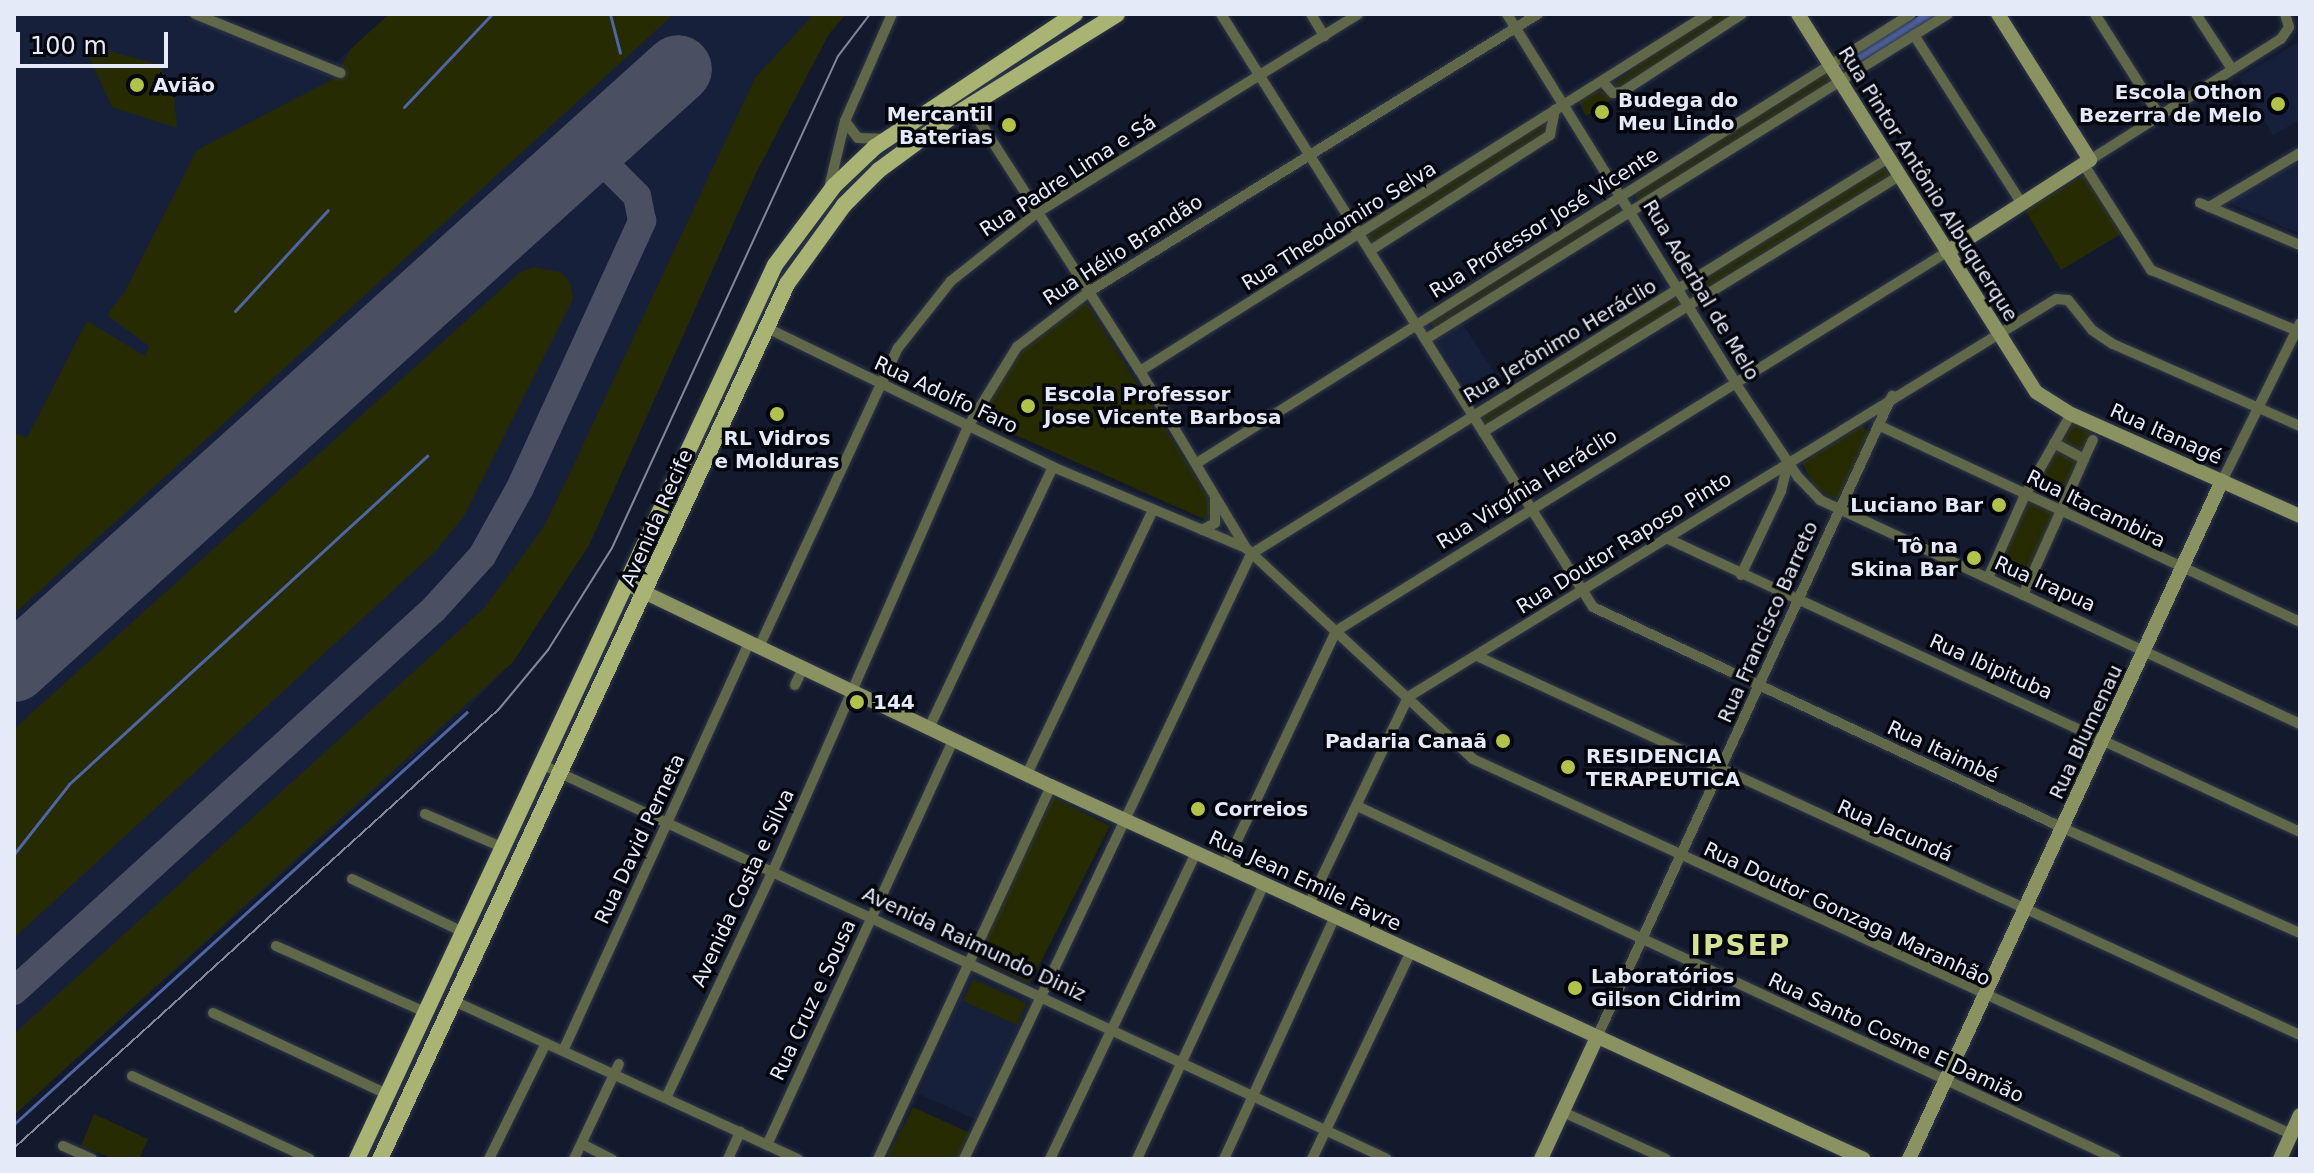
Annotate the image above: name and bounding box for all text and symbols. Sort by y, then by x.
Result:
scale bar [20,16,172,66]
text: 100 m [30,32,107,60]
street label: Rua Pintor Antônio Albuquerque [1833,42,2023,326]
place label: Avião [153,73,215,97]
marker: Avião [128,76,146,94]
place label: Escola Othon Bezerra de Melo [2079,80,2262,127]
place label: Budega do Meu Lindo [1618,88,1738,135]
marker: Escola Othon Bezerra de Melo [2269,95,2287,113]
place label: Mercantil Baterias [887,102,993,149]
marker: Budega do Meu Lindo [1593,103,1611,121]
street label: Rua Padre Lima e Sá [975,110,1161,242]
marker: Mercantil Baterias [1000,116,1018,134]
street label: Rua Professor José Vicente [1425,143,1663,303]
street label: Rua Theodomiro Selva [1237,156,1441,296]
street label: Rua Hélio Brandão [1039,189,1207,311]
street label: Rua Aderbal de Melo [1638,195,1764,385]
street label: Rua Jerônimo Heráclio [1459,274,1661,408]
street label: Rua Adolfo Faro [870,351,1022,439]
place label: Escola Professor Jose Vicente Barbosa [1044,382,1281,429]
marker: Escola Professor Jose Vicente Barbosa [1019,397,1037,415]
street label: Rua Itanagé [2106,399,2226,469]
marker: RL Vidros e Molduras [768,405,786,423]
street label: Rua Virgínia Heráclio [1432,424,1622,554]
place label: RL Vidros e Molduras [715,426,839,473]
street label: Avenida Recife [616,446,698,590]
street label: Rua Itacambira [2023,465,2169,553]
street label: Rua Doutor Raposo Pinto [1512,467,1736,619]
place label: Luciano Bar [1850,493,1983,517]
marker: Luciano Bar [1990,496,2008,514]
street label: Rua Francisco Barreto [1713,518,1823,726]
place label: Tô na Skina Bar [1850,534,1958,581]
marker: Tô na Skina Bar [1965,549,1983,567]
street label: Rua Irapua [1991,551,2099,617]
street label: Rua Ibipituba [1926,629,2056,705]
street label: Rua Blumenau [2044,661,2128,803]
place label: 144 [873,690,915,714]
marker: 144 [848,693,866,711]
street label: Rua Itaimbé [1883,716,2003,788]
place label: Padaria Canaã [1325,729,1487,753]
marker: Padaria Canaã [1494,732,1512,750]
place label: RESIDENCIA TERAPEUTICA [1586,744,1740,791]
street label: Rua David Perneta [590,750,690,928]
marker: RESIDENCIA TERAPEUTICA [1557,756,1579,778]
street label: Avenida Costa e Silva [687,785,799,991]
street label: Rua Jacundá [1834,795,1956,867]
place label: Correios [1214,797,1308,821]
marker: Correios [1189,800,1207,818]
street label: Rua Jean Emile Favre [1205,826,1405,936]
street label: Rua Doutor Gonzaga Maranhão [1700,837,1994,991]
street label: Avenida Raimundo Diniz [859,882,1089,1006]
street label: Rua Cruz e Sousa [765,916,861,1084]
district label: IPSEP [1691,929,1791,963]
place label: Laboratórios Gilson Cidrim [1591,964,1741,1011]
street label: Rua Santo Cosme E Damião [1764,968,2028,1108]
marker: Laboratórios Gilson Cidrim [1566,979,1584,997]

